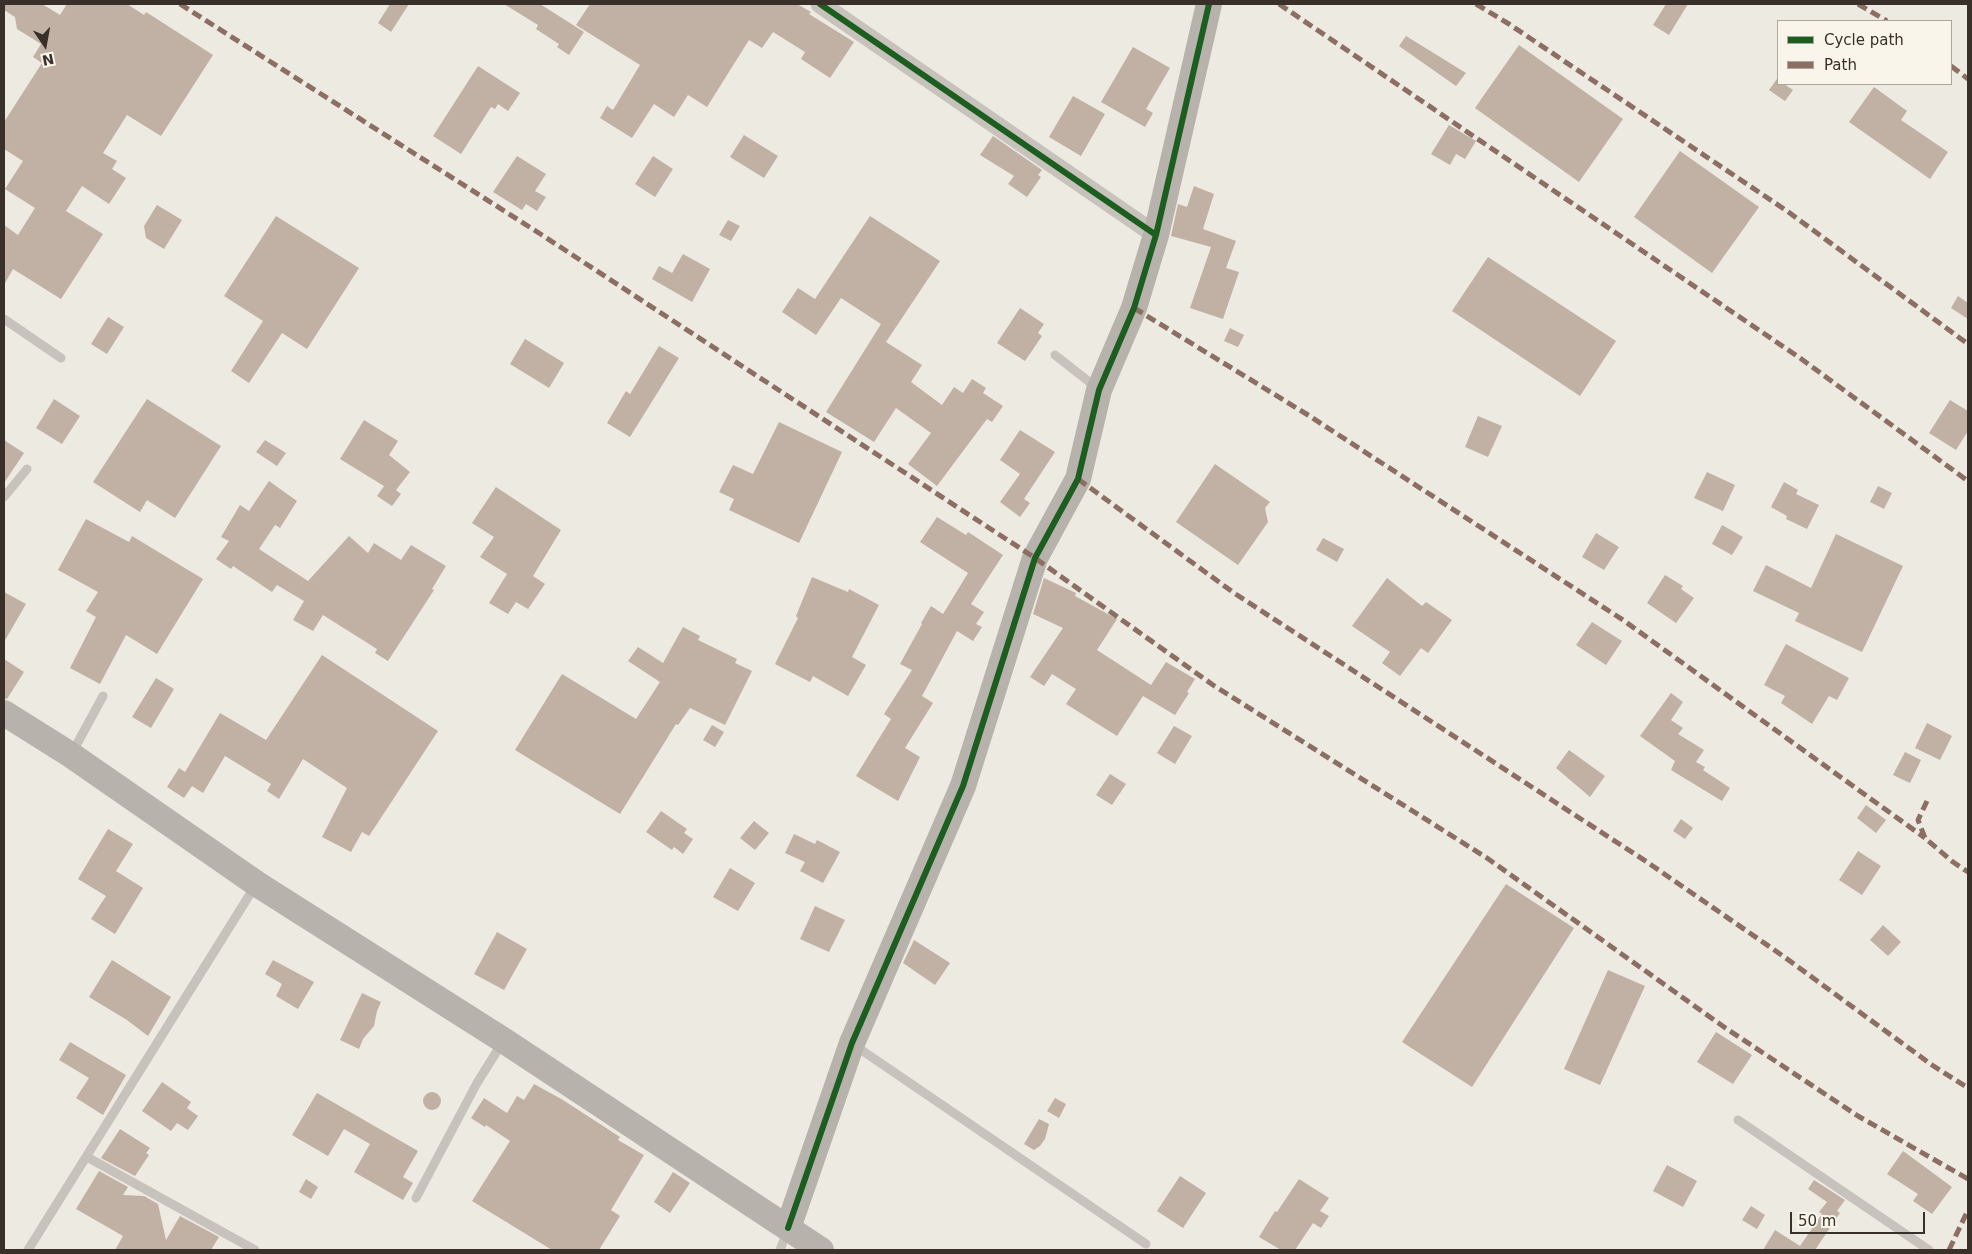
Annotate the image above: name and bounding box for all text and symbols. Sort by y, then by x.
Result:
north arrow [20,20,70,70]
legend [1777,20,1952,85]
text: Cycle path [1824,31,1904,49]
text: N [41,51,56,69]
text: Path [1824,56,1857,74]
scale bar [1792,1202,1927,1234]
text: 50 m [1798,1212,1836,1230]

